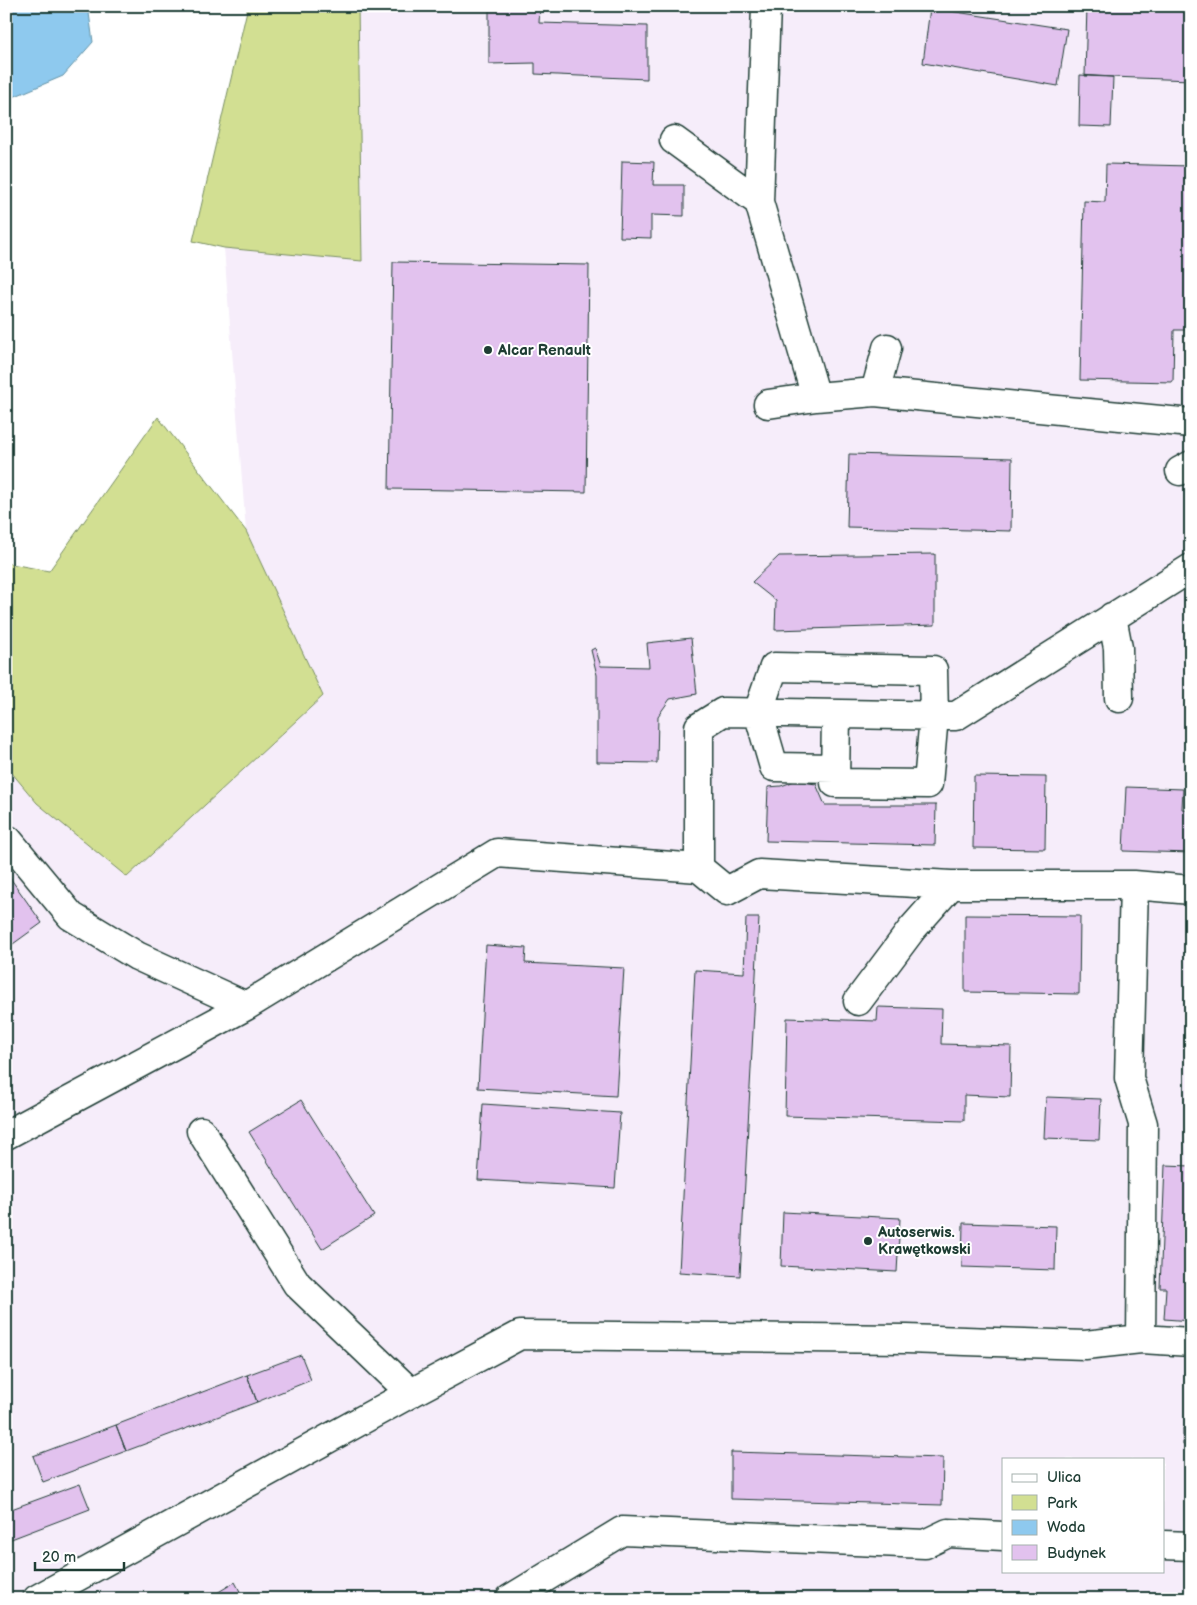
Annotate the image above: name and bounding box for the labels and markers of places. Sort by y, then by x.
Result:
place label: Alcar Renault [497,341,591,360]
marker: Alcar Renault [482,344,494,356]
place label: Autoserwis. Krawętkowski [877,1223,971,1259]
marker: Autoserwis. Krawętkowski [862,1235,874,1247]

